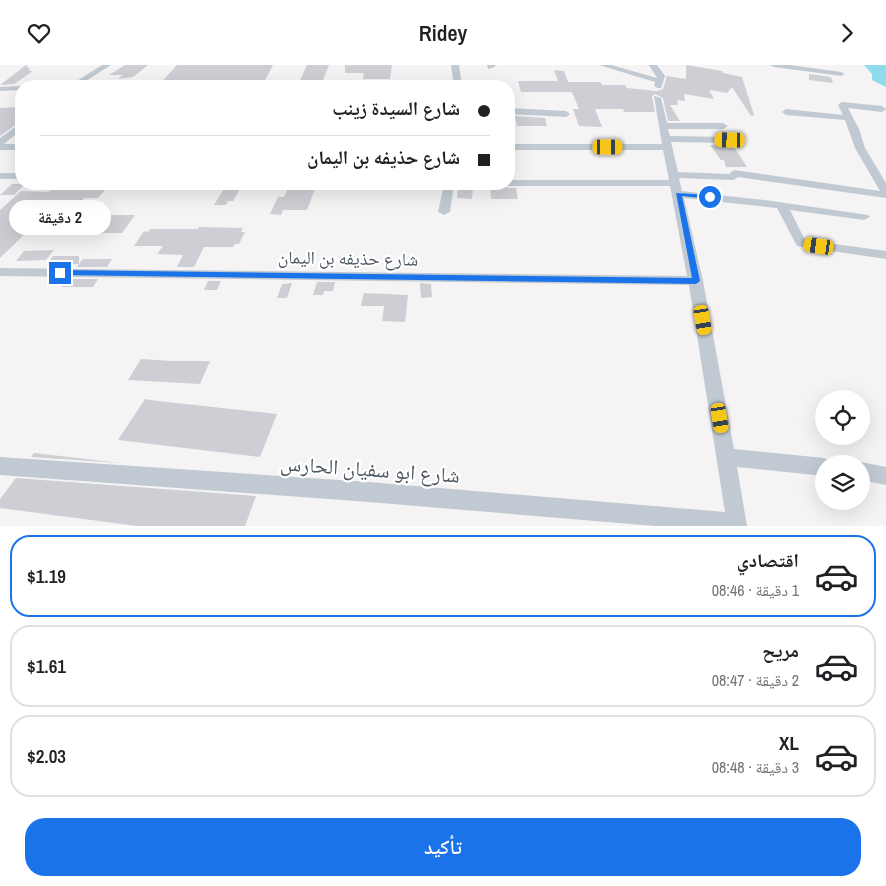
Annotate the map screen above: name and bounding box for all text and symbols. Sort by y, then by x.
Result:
text: Ridey [419,18,467,48]
icon: heart [25,19,53,47]
icon: forward [833,19,861,47]
text: شارع السيدة زينب [332,95,460,121]
car [714,132,745,148]
car [593,140,623,155]
text: شارع حذيفه بن اليمان [307,144,460,170]
route start [699,186,721,208]
callout: 2 دقيقة [9,201,111,235]
text: 2 دقيقة [38,206,82,228]
car [803,236,834,256]
street label: شارع حذيفه بن اليمان [278,244,418,272]
route end [49,262,71,284]
car [693,304,712,336]
map controls [815,390,870,510]
button: locate [815,390,870,445]
car [710,402,729,434]
street label: شارع ابو سفيان الحارس [279,448,461,490]
button: layers [815,455,870,510]
text: اقتصادي [737,547,799,573]
icon: car [814,554,859,599]
text: $1.19 [27,563,66,589]
text: 1 دقيقة · 08:46 [712,579,799,601]
text: مريح [762,637,799,663]
icon: car [814,644,859,689]
text: $1.61 [27,653,66,679]
text: 2 دقيقة · 08:47 [712,669,799,691]
text: XL [779,730,799,756]
icon: car [814,734,859,779]
text: $2.03 [27,743,66,769]
text: 3 دقيقة · 08:48 [712,756,799,778]
button: تأكيد [25,818,861,876]

